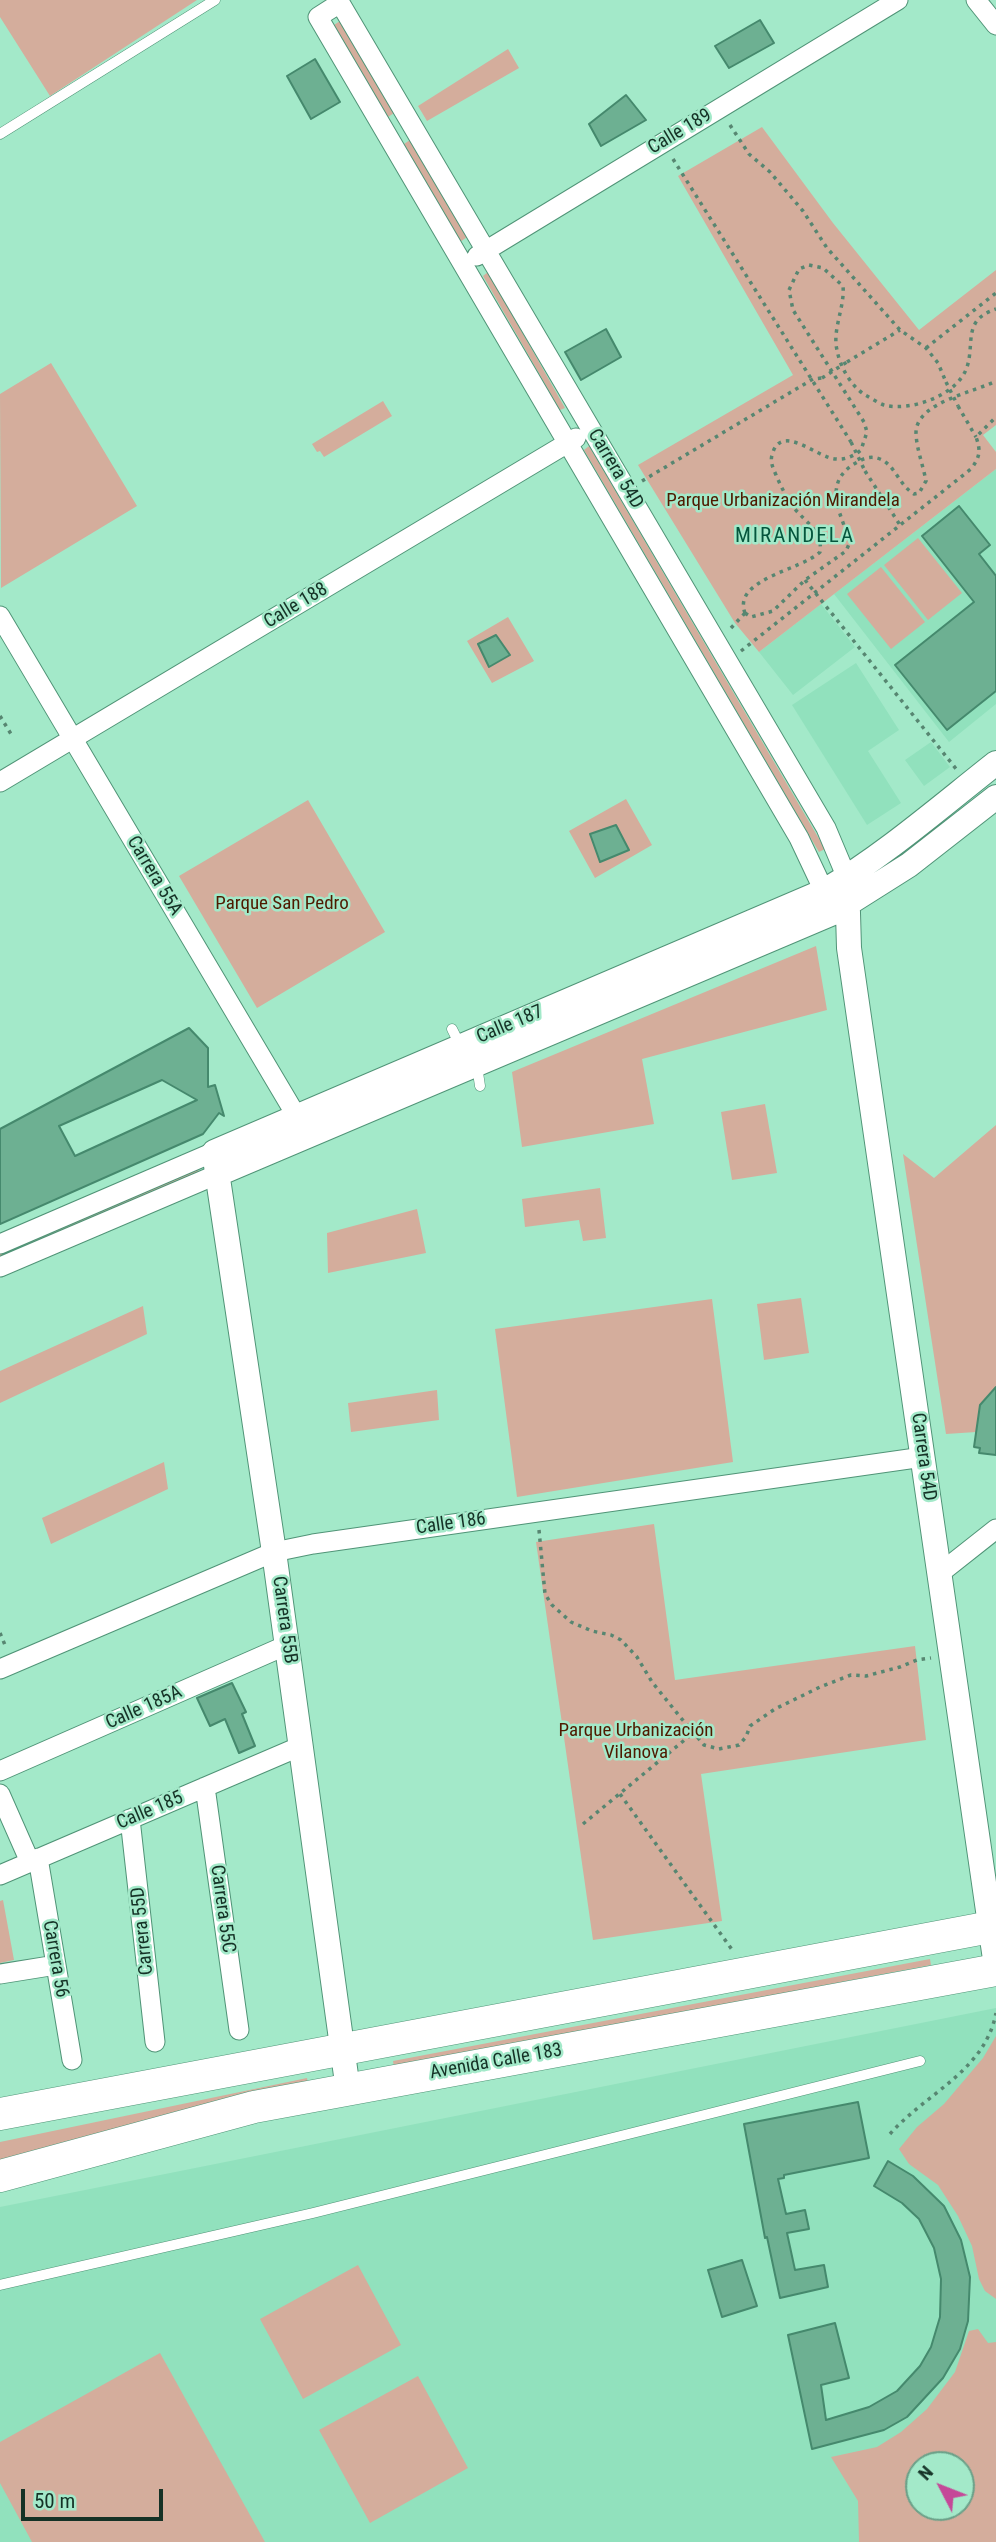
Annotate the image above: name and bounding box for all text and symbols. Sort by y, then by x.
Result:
street label: Calle 189 [644,104,716,160]
street label: Carrera 54D [582,425,648,513]
park label: Parque Urbanización Mirandela [666,490,900,512]
district label: MIRANDELA [736,524,854,550]
street label: Calle 188 [260,578,332,634]
street label: Carrera 55A [121,832,187,920]
park label: Parque San Pedro [215,893,349,915]
street label: Calle 187 [473,1001,547,1049]
street label: Carrera 54D [906,1412,940,1502]
street label: Calle 186 [415,1508,487,1540]
street label: Carrera 55B [267,1575,301,1665]
street label: Calle 185A [102,1681,186,1735]
park label: Parque Urbanización Vilanova [559,1720,713,1764]
street label: Calle 185 [113,1787,187,1835]
street label: Carrera 55C [205,1864,239,1954]
street label: Carrera 55D [127,1886,159,1976]
street label: Carrera 56 [37,1919,73,1999]
street label: Avenida Calle 183 [428,2039,564,2085]
north arrow [905,2451,975,2521]
text: N [913,2461,938,2485]
scale bar [24,2476,166,2520]
text: 50 m [34,2489,75,2513]

